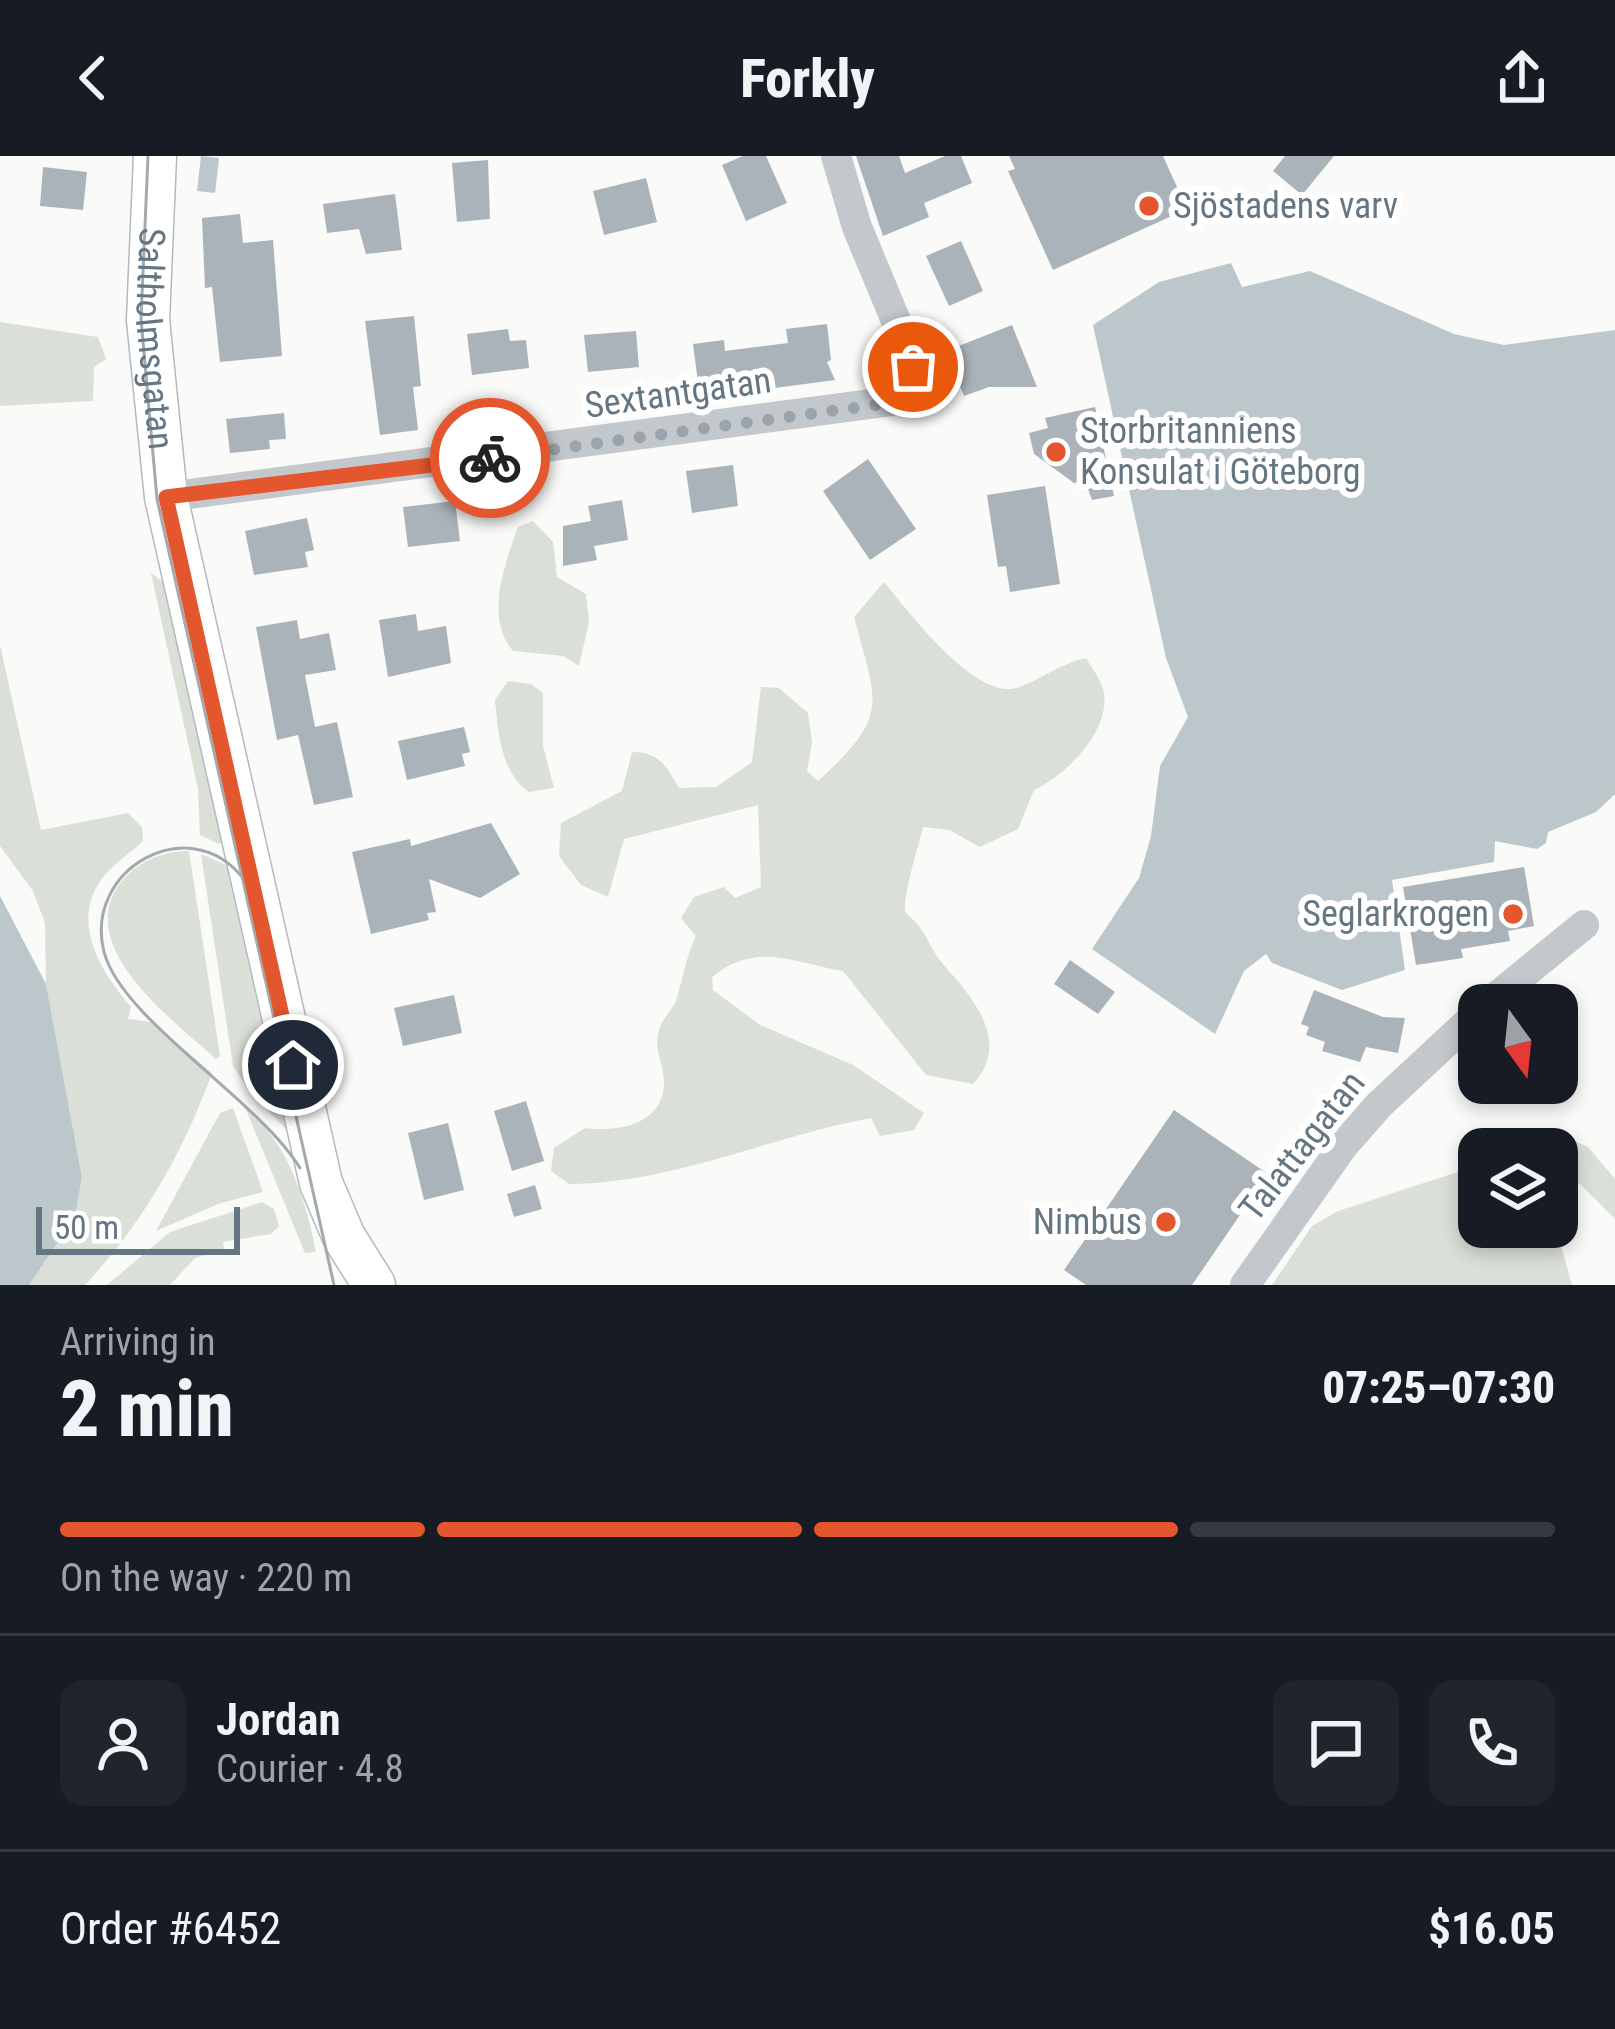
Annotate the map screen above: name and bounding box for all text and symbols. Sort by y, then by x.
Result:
icon: back [60,45,126,111]
icon: share [1489,45,1555,111]
text: Forkly [740,47,875,110]
place label: Sjöstadens varv [1173,185,1398,227]
marker: Sjöstadens varv [1136,193,1162,219]
street label: Saltholmsgatan [127,227,182,452]
pin [862,316,964,418]
icon: bag [880,334,946,400]
street label: Sextantgatan [582,359,774,427]
courier [430,398,550,518]
place label: Storbritanniens Konsulat i Göteborg [1080,410,1361,493]
icon: bike [457,425,523,491]
marker: Storbritanniens Konsulat i Göteborg [1043,439,1069,465]
place label: Seglarkrogen [1302,893,1489,935]
marker: Seglarkrogen [1500,901,1526,927]
north arrow [1458,984,1578,1104]
map controls [1458,984,1578,1248]
pin [242,1014,344,1116]
icon: home [260,1032,326,1098]
street label: Talattagatan [1231,1063,1373,1229]
button: layers [1458,1128,1578,1248]
scale bar [36,1201,240,1254]
place label: Nimbus [1033,1201,1142,1243]
text: 50 m [54,1208,119,1247]
marker: Nimbus [1153,1209,1179,1235]
text: Arriving in [60,1319,216,1365]
text: 07:25–07:30 [1322,1361,1555,1414]
text: 2 min [60,1364,234,1455]
text: On the way · 220 m [60,1555,352,1601]
button: person [60,1680,186,1806]
button: chat [1273,1680,1399,1806]
button: phone [1429,1680,1555,1806]
text: Jordan [216,1693,341,1746]
text: Courier · 4.8 [216,1746,404,1792]
text: Order #6452 [60,1902,281,1955]
text: $16.05 [1428,1902,1555,1955]

